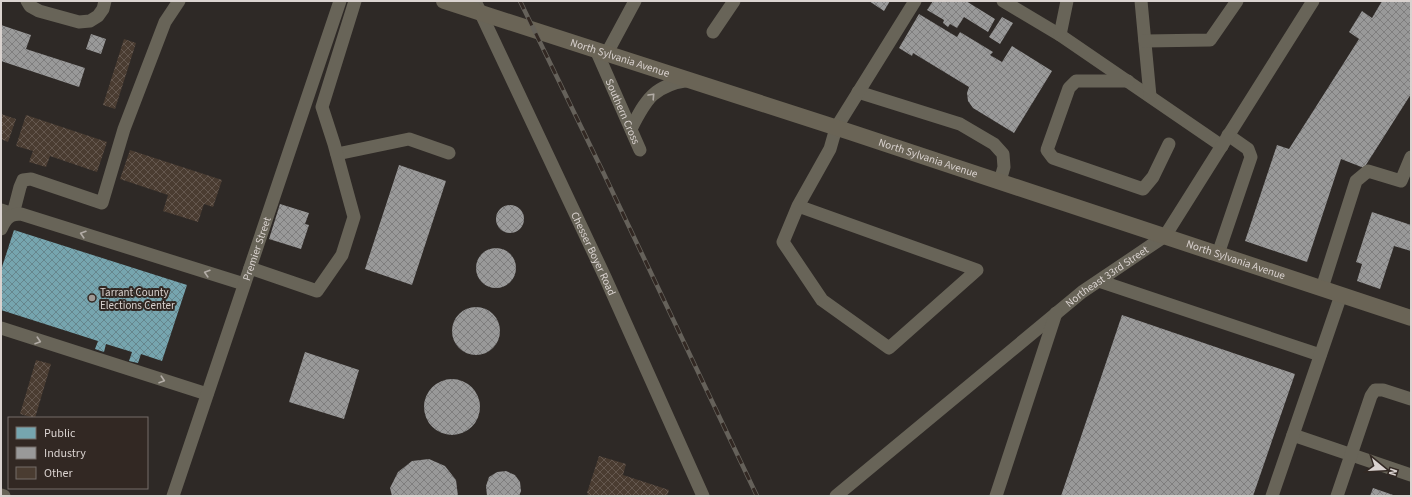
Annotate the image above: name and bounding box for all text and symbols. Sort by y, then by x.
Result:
street label: North Sylvania Avenue [569,34,672,81]
street label: Southern Cross [602,76,644,147]
one-way arrow [647,93,654,101]
street label: North Sylvania Avenue [877,134,980,181]
street label: Chesser Boyer Road [568,209,620,298]
street label: Premier Street [239,215,274,283]
one-way arrow [80,230,87,238]
street label: North Sylvania Avenue [1184,236,1288,283]
street label: Northeast 33rd Street [1062,242,1152,310]
one-way arrow [204,269,211,277]
place label: Tarrant County Elections Center [100,285,175,313]
marker: Tarrant County Elections Center [87,293,97,303]
one-way arrow [34,336,41,344]
one-way arrow [158,375,165,384]
legend [8,417,148,489]
text: Public [44,425,76,442]
text: Industry [44,445,86,462]
north arrow [1364,449,1404,489]
text: Other [44,465,74,482]
text: N [1385,466,1401,478]

